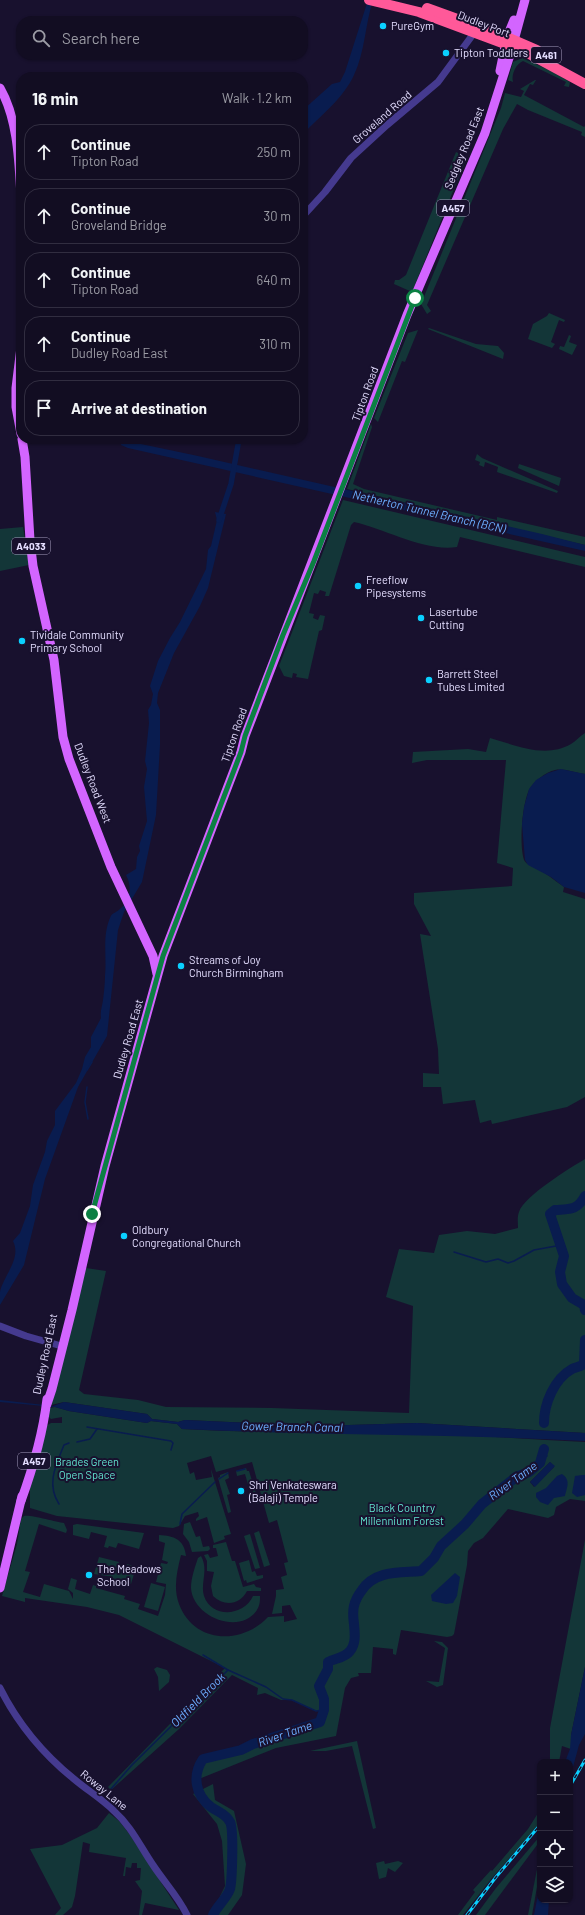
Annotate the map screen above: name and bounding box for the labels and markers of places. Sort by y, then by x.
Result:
place label: PureGym [391,19,434,32]
marker: PureGym [378,21,388,31]
place label: Tipton Toddlers [454,46,528,59]
marker: Tipton Toddlers [441,48,451,58]
place label: Freeflow Pipesystems [366,573,426,599]
marker: Freeflow Pipesystems [353,581,363,591]
place label: Lasertube Cutting [429,605,478,631]
marker: Lasertube Cutting [416,613,426,623]
place label: Tividale Community Primary School [30,628,124,654]
marker: Tividale Community Primary School [17,636,27,646]
place label: Barrett Steel Tubes Limited [437,667,505,693]
marker: Barrett Steel Tubes Limited [424,675,434,685]
place label: Streams of Joy Church Birmingham [189,953,283,979]
marker: Streams of Joy Church Birmingham [176,961,186,971]
place label: Oldbury Congregational Church [132,1223,241,1249]
marker: Oldbury Congregational Church [119,1231,129,1241]
place label: Shri Venkateswara (Balaji) Temple [248,1478,337,1504]
marker: Shri Venkateswara (Balaji) Temple [236,1486,246,1496]
place label: The Meadows School [97,1562,161,1588]
marker: The Meadows School [84,1570,94,1580]

